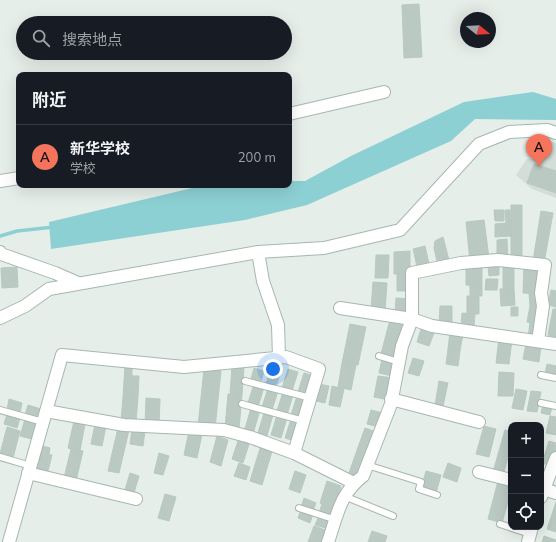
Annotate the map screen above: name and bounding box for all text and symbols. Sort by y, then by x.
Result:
north arrow [460,12,496,48]
search box [16,16,292,60]
icon: search [30,27,52,49]
text: 搜索地点 [62,30,122,49]
text: 附近 [32,89,66,110]
pin: A [526,134,552,167]
text: 新华学校 [70,139,130,158]
text: A [40,149,50,165]
text: 200 m [238,149,276,165]
text: 学校 [70,160,96,176]
your location [263,359,283,379]
map controls [508,422,544,530]
button: + [508,422,544,458]
button: − [508,458,544,494]
button: locate [508,494,544,530]

